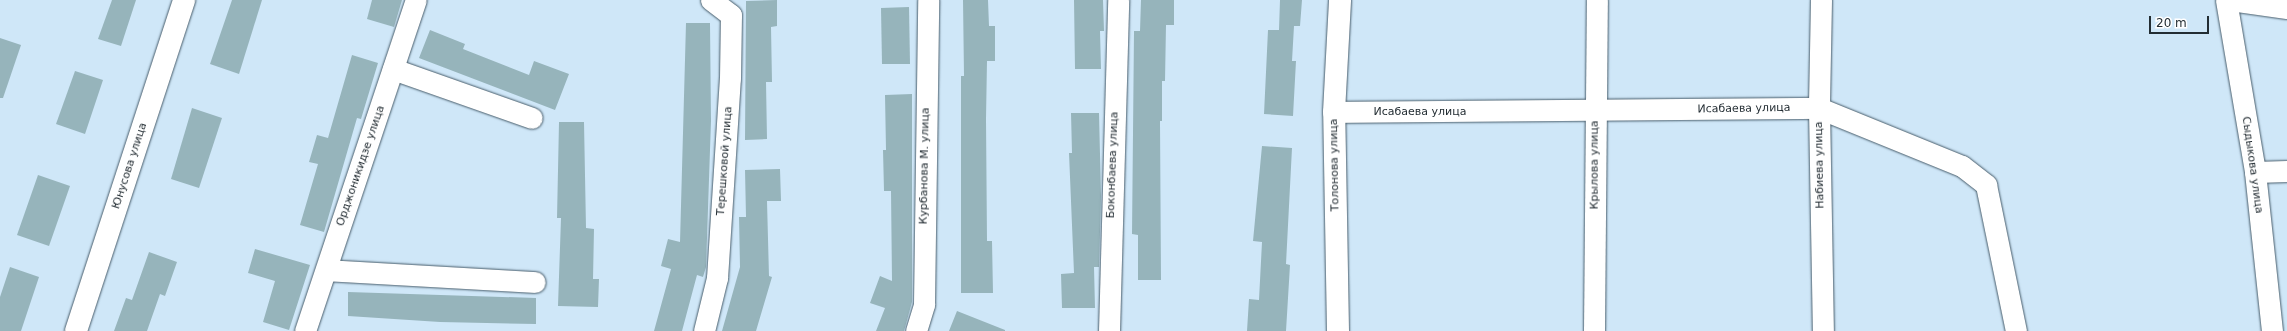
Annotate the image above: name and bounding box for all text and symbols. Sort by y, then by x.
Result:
scale bar [2151,8,2211,34]
text: 20 m [2156,16,2187,30]
street label: Исабаева улица [1697,102,1791,116]
street label: Орджоникидзе улица [334,104,388,228]
street label: Исабаева улица [1374,105,1466,119]
street label: Терешковой улица [715,106,735,216]
street label: Курбанова М. улица [917,107,933,225]
street label: Боконбаева улица [1105,111,1121,219]
street label: Сыдыкова улица [2239,116,2265,214]
street label: Толонова улица [1328,119,1342,211]
street label: Юнусова улица [110,121,150,211]
street label: Крылова улица [1588,121,1602,209]
street label: Набиева улица [1813,121,1827,209]

